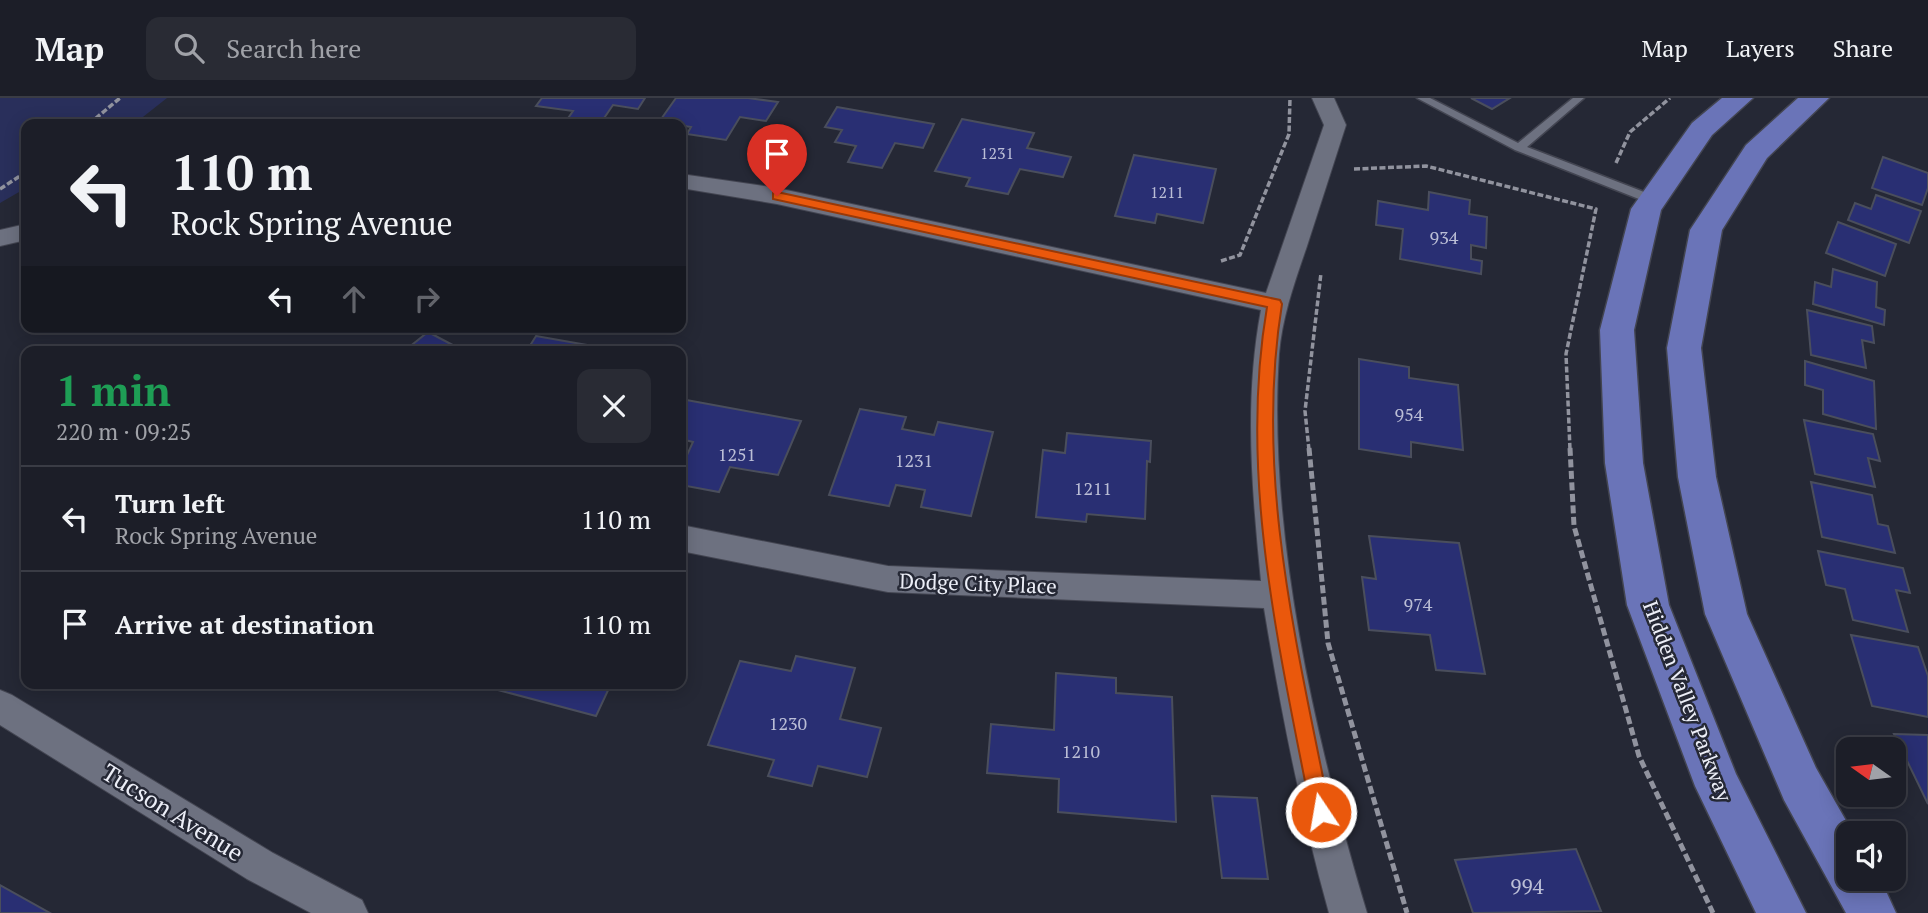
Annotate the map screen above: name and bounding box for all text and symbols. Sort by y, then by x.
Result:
search box [146,17,636,80]
text: Map [35,27,104,70]
icon: search [170,29,208,67]
text: Search here [226,31,361,65]
text: Map [1641,32,1688,64]
text: Layers [1726,32,1795,64]
text: Share [1833,32,1893,64]
pin [747,124,807,196]
icon: arrive [758,135,796,173]
text: 110 m [171,139,313,204]
house number: 1231 [980,142,1014,164]
icon: left [56,147,147,238]
house number: 1211 [1150,181,1184,203]
text: Rock Spring Avenue [171,202,453,244]
house number: 934 [1430,225,1459,249]
icon: left [262,280,300,318]
icon: ahead [335,280,373,318]
icon: right [408,280,446,318]
text: 1 min [56,362,171,418]
button: close [577,369,651,443]
house number: 954 [1395,402,1424,426]
text: 220 m · 09:25 [56,416,191,447]
house number: 1251 [718,442,756,466]
house number: 1231 [895,448,933,472]
house number: 1211 [1074,476,1112,500]
text: Turn left [115,486,225,520]
icon: left [56,500,94,538]
text: 110 m [581,502,651,536]
text: Rock Spring Avenue [115,520,317,551]
street label: Dodge City Place [899,566,1057,600]
house number: 974 [1404,592,1433,616]
street label: Hidden Valley Parkway [1637,597,1739,806]
icon: arrive [56,605,94,643]
text: Arrive at destination [115,607,374,641]
text: 110 m [581,607,651,641]
house number: 1230 [769,711,807,735]
north arrow [1836,737,1906,807]
map controls [1836,737,1906,891]
house number: 1210 [1062,739,1100,763]
street label: Tucson Avenue [96,756,250,868]
position arrow [1284,775,1358,849]
button: sound [1836,821,1906,891]
house number: 994 [1510,872,1545,900]

